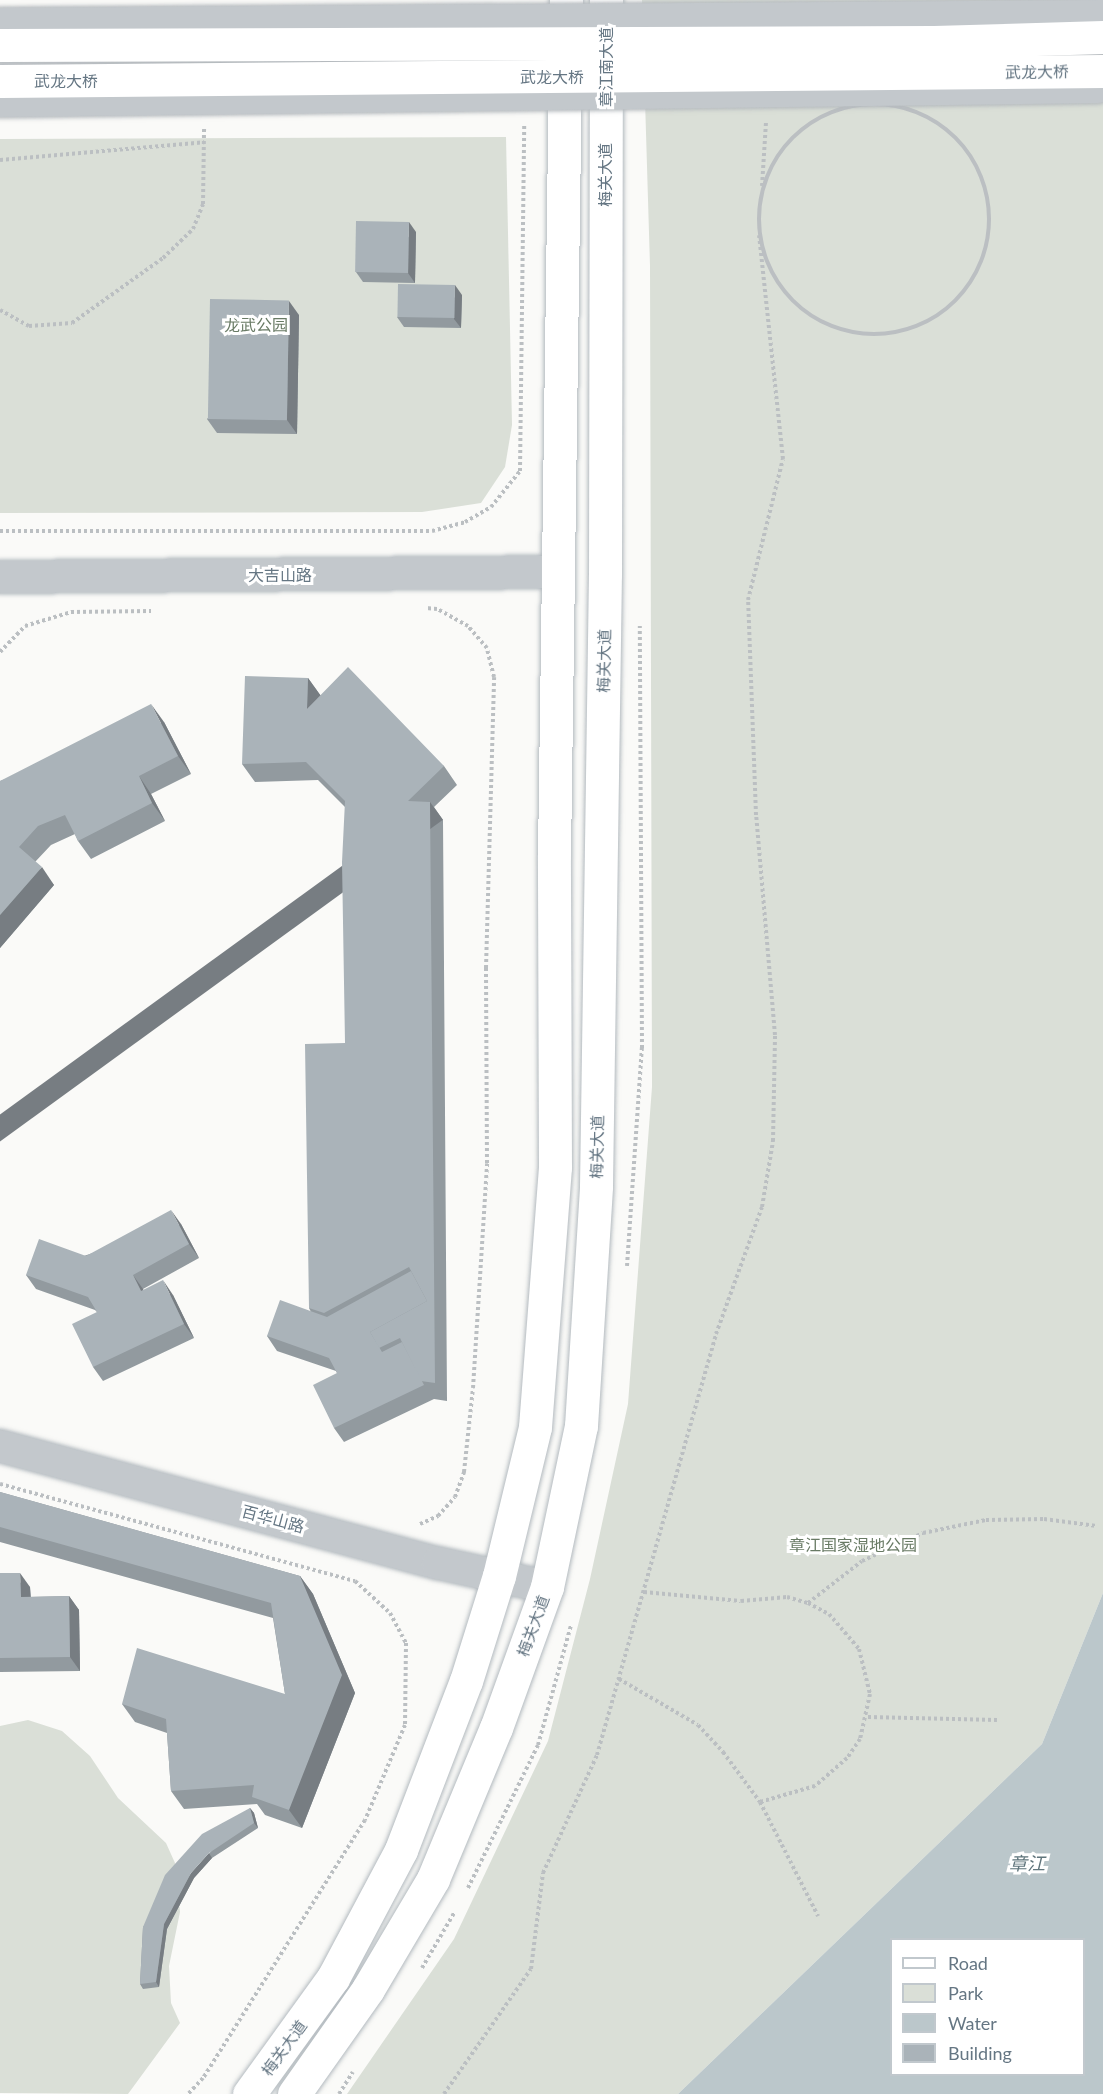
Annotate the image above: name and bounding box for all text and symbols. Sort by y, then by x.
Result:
street label: 章江南大道 [596,27,616,107]
street label: 武龙大桥 [1005,62,1069,82]
street label: 武龙大桥 [520,67,584,87]
street label: 武龙大桥 [34,71,98,91]
street label: 梅关大道 [595,143,615,207]
park label: 龙武公园 [224,315,288,335]
street label: 大吉山路 [248,565,312,585]
street label: 梅关大道 [594,629,614,693]
street label: 梅关大道 [587,1115,607,1179]
street label: 百华山路 [240,1501,306,1537]
park label: 章江国家湿地公园 [789,1535,917,1555]
street label: 梅关大道 [513,1593,553,1659]
water label: 章江 [1009,1852,1045,1874]
legend [890,1938,1085,2076]
text: Road [948,1952,988,1974]
text: Park [948,1982,983,2004]
text: Water [948,2012,997,2034]
street label: 梅关大道 [257,2016,311,2080]
text: Building [948,2042,1012,2064]

